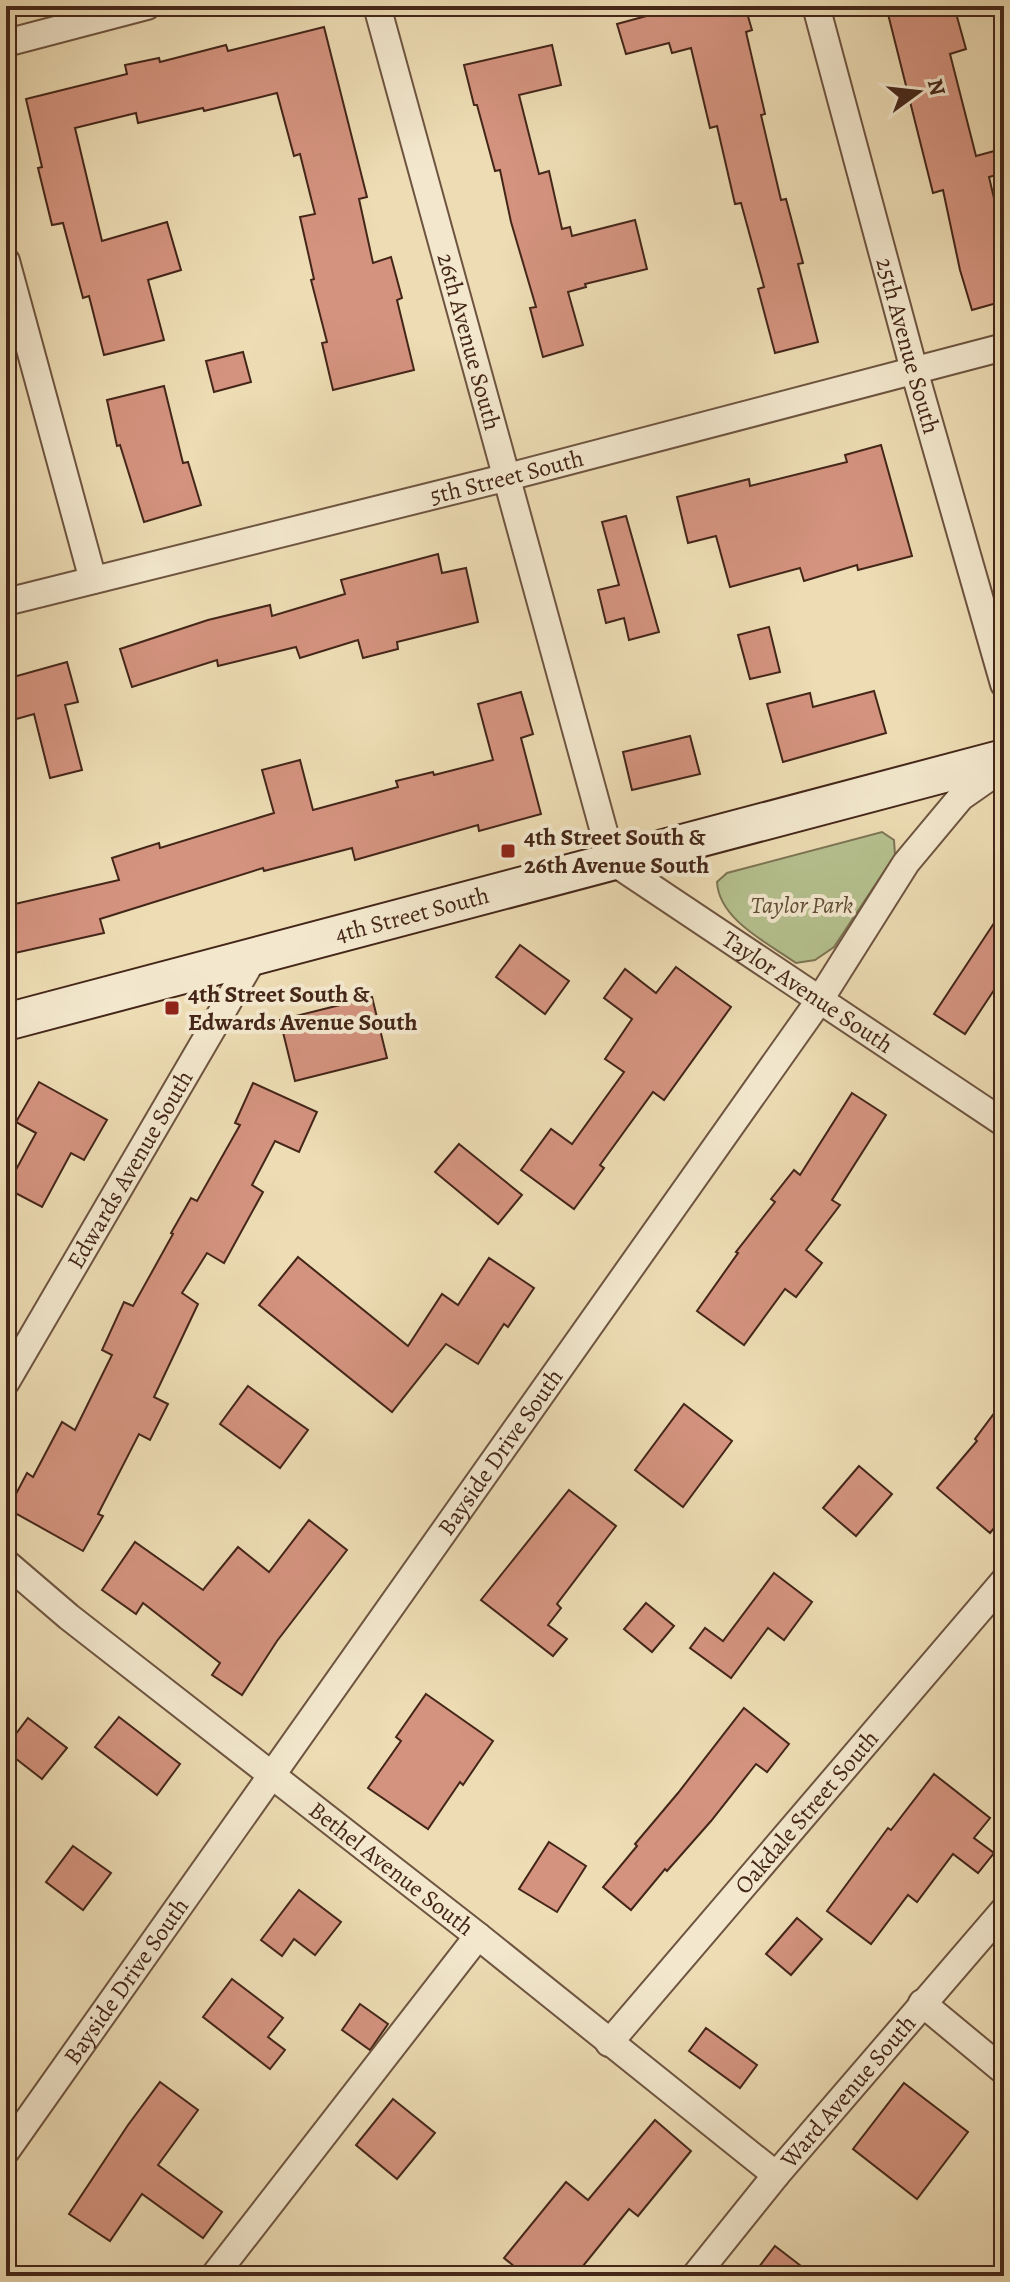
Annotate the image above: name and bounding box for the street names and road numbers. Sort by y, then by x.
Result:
street label: 26th Avenue South [430,249,509,434]
street label: 25th Avenue South [868,254,948,438]
street label: 5th Street South [426,442,587,512]
street label: 4th Street South [331,879,493,950]
street label: Taylor Avenue South [716,923,900,1061]
street label: Edwards Avenue South [60,1064,201,1275]
street label: Bayside Drive South [430,1362,570,1542]
street label: Oakdale Street South [727,1723,886,1901]
street label: Bethel Avenue South [302,1794,481,1943]
street label: Bayside Drive South [56,1891,196,2071]
street label: Ward Avenue South [773,2008,923,2175]

